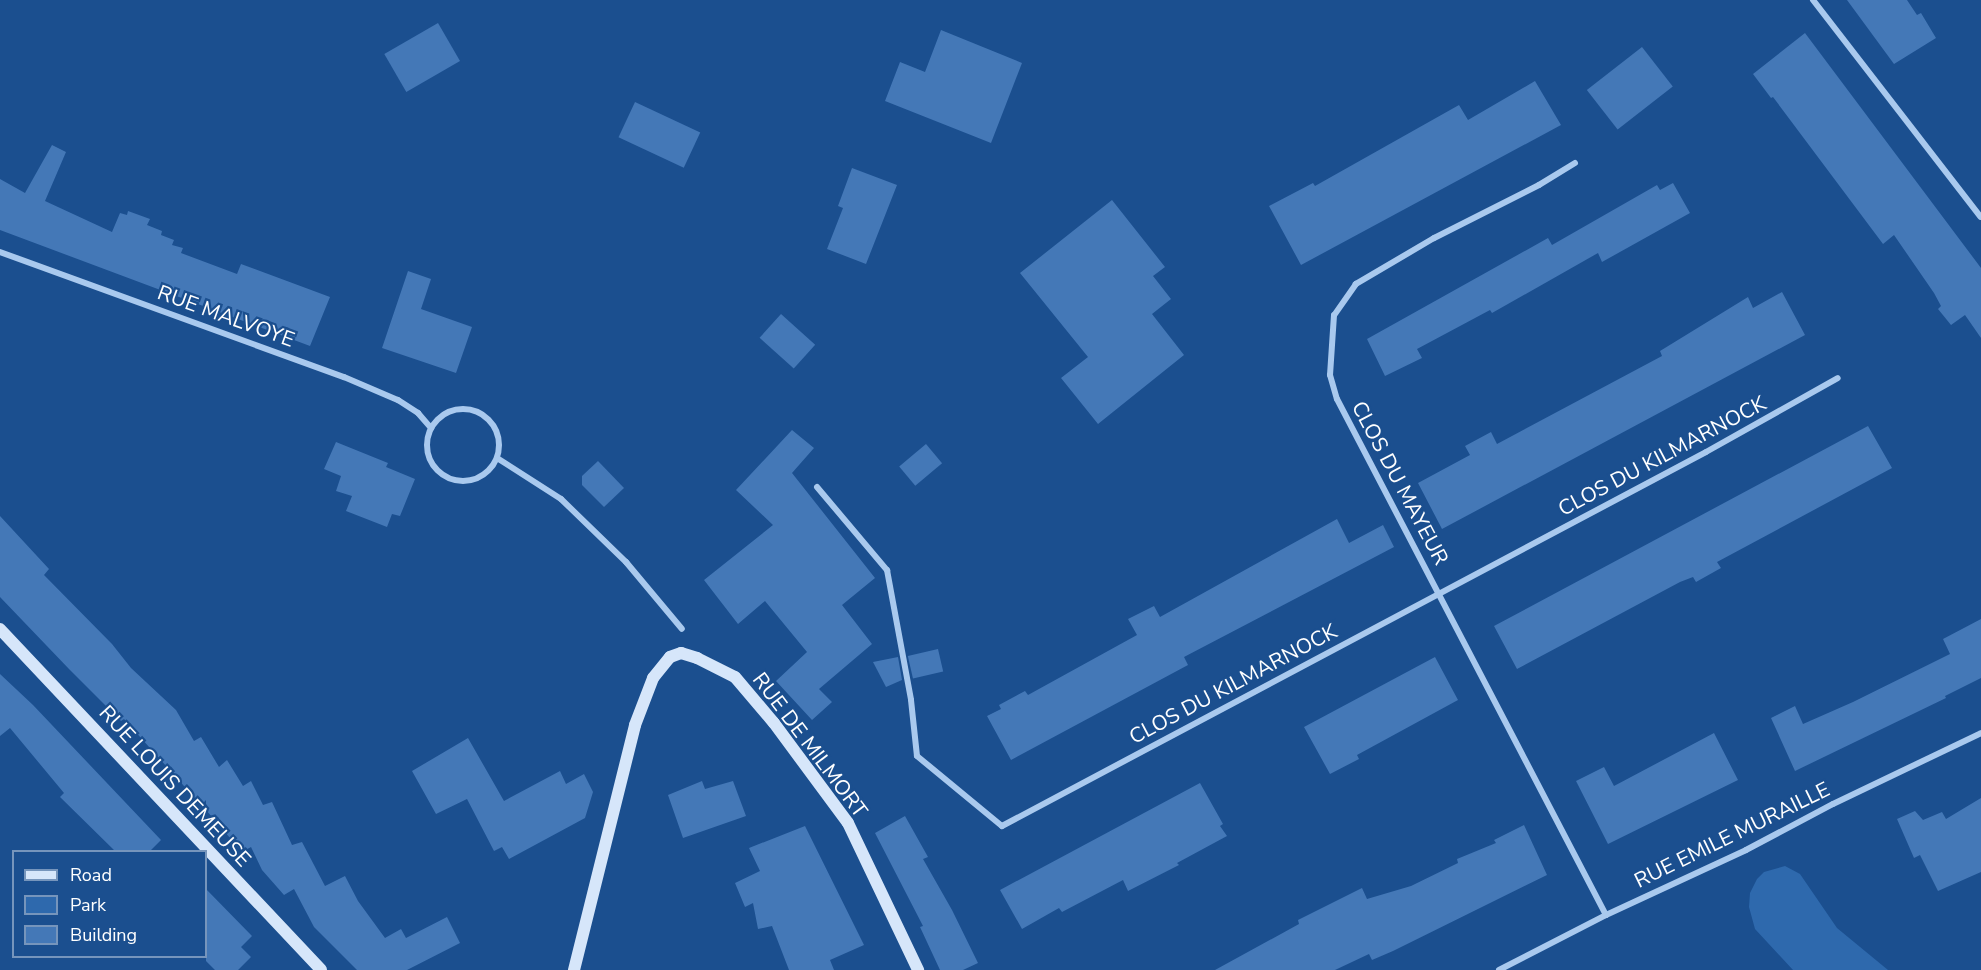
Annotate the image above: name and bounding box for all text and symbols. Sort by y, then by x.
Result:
street label: RUE MALVOYE [154,280,298,352]
street label: CLOS DU KILMARNOCK [1554,391,1770,521]
street label: CLOS DU MAYEUR [1346,397,1454,569]
street label: CLOS DU KILMARNOCK [1125,619,1341,749]
street label: RUE DE MILMORT [747,667,873,823]
street label: RUE LOUIS DEMEUSE [94,700,256,872]
street label: RUE EMILE MURAILLE [1630,777,1834,893]
legend [12,850,207,958]
text: Road [70,863,112,887]
text: Park [70,893,106,917]
text: Building [70,923,137,947]

